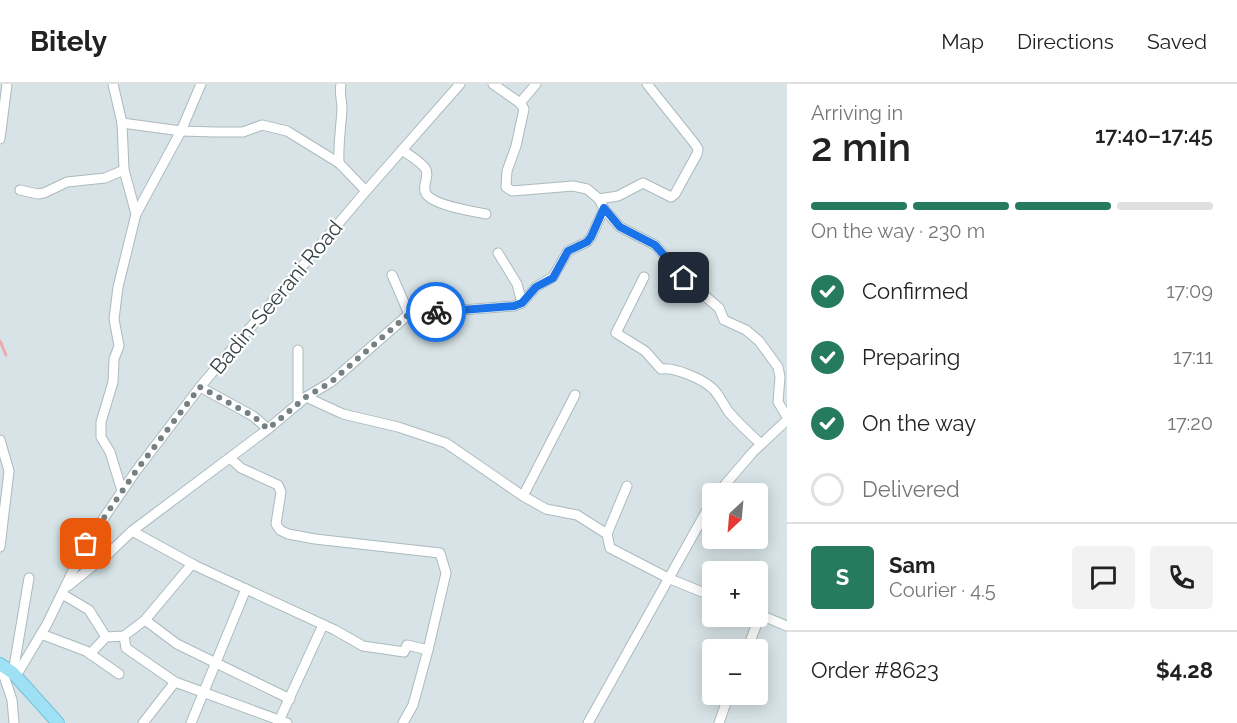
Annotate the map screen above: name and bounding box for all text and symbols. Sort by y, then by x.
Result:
text: Bitely [30,25,107,58]
text: Map [941,29,984,54]
text: Directions [1017,29,1114,54]
text: Saved [1147,29,1207,54]
text: Arriving in [811,101,903,125]
text: 17:40–17:45 [1095,122,1213,148]
text: 2 min [811,124,911,170]
street label: Badin-Seerani Road [204,215,348,379]
text: On the way · 230 m [811,219,985,243]
pin [658,252,709,303]
icon: home [667,261,700,294]
icon: check [811,275,844,308]
text: Confirmed [862,278,969,304]
text: 17:09 [1166,279,1213,303]
courier [406,282,466,342]
icon: bike [420,296,453,329]
icon: check [811,341,844,374]
text: Preparing [862,344,960,370]
text: 17:11 [1173,345,1213,369]
icon: check [811,407,844,440]
text: On the way [862,410,976,436]
text: 17:20 [1167,411,1213,435]
text: Delivered [862,476,960,502]
north arrow [702,483,768,549]
map controls [702,483,768,705]
pin [60,518,111,569]
icon: bag [69,527,102,560]
button: chat [1072,546,1135,609]
button: phone [1150,546,1213,609]
text: Sam [889,552,936,578]
button: + [702,561,768,627]
text: S [836,564,849,590]
text: Courier · 4.5 [889,578,996,602]
button: − [702,639,768,705]
text: Order #8623 [811,657,939,683]
text: $4.28 [1156,657,1213,683]

